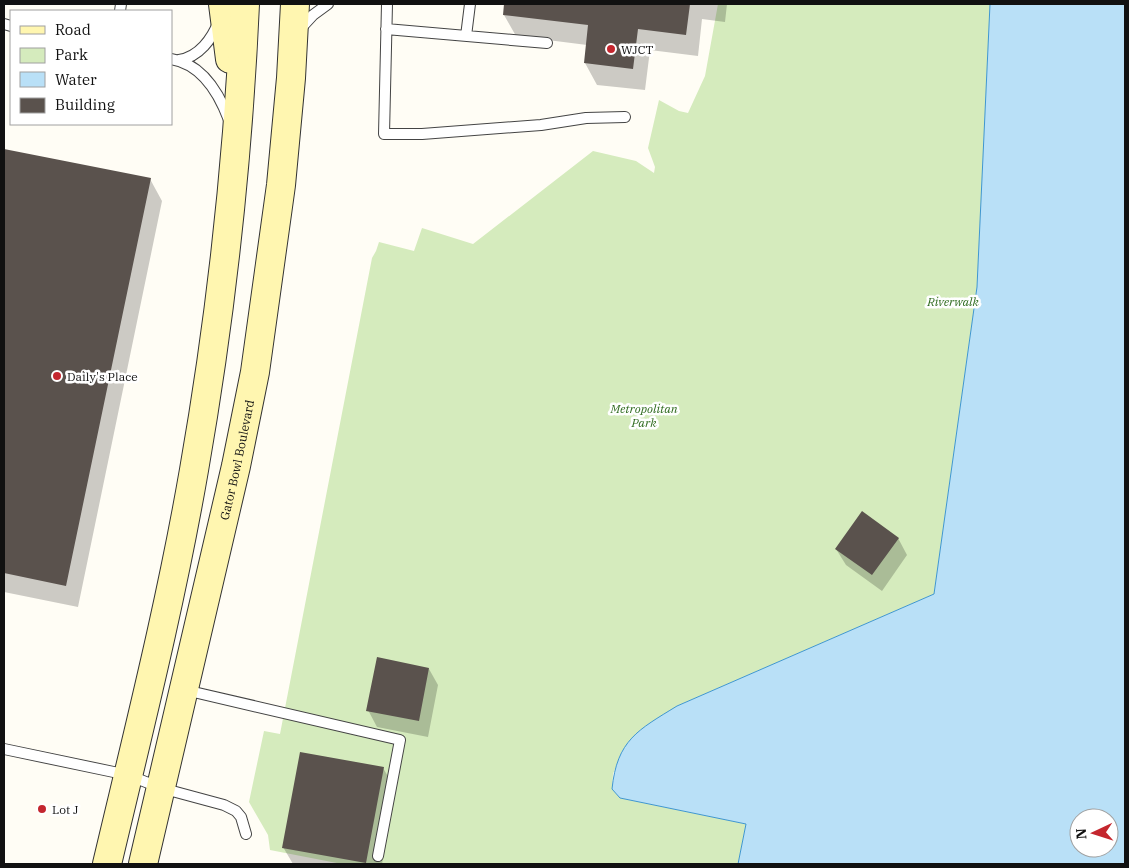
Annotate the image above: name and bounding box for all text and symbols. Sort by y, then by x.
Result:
legend [10,10,172,125]
text: Road [55,20,91,39]
place label: WJCT [621,42,654,57]
marker: WJCT [605,43,617,55]
text: Park [55,45,88,64]
text: Water [55,70,97,89]
text: Building [55,95,115,114]
park label: Riverwalk [926,294,979,309]
place label: Daily's Place [67,369,138,384]
marker: Daily's Place [51,370,63,382]
street label: Gator Bowl Boulevard [216,398,257,521]
park label: Metropolitan Park [609,401,678,430]
place label: Lot J [52,802,78,817]
marker: Lot J [36,803,48,815]
north arrow [1069,808,1119,858]
text: N [1072,828,1090,840]

